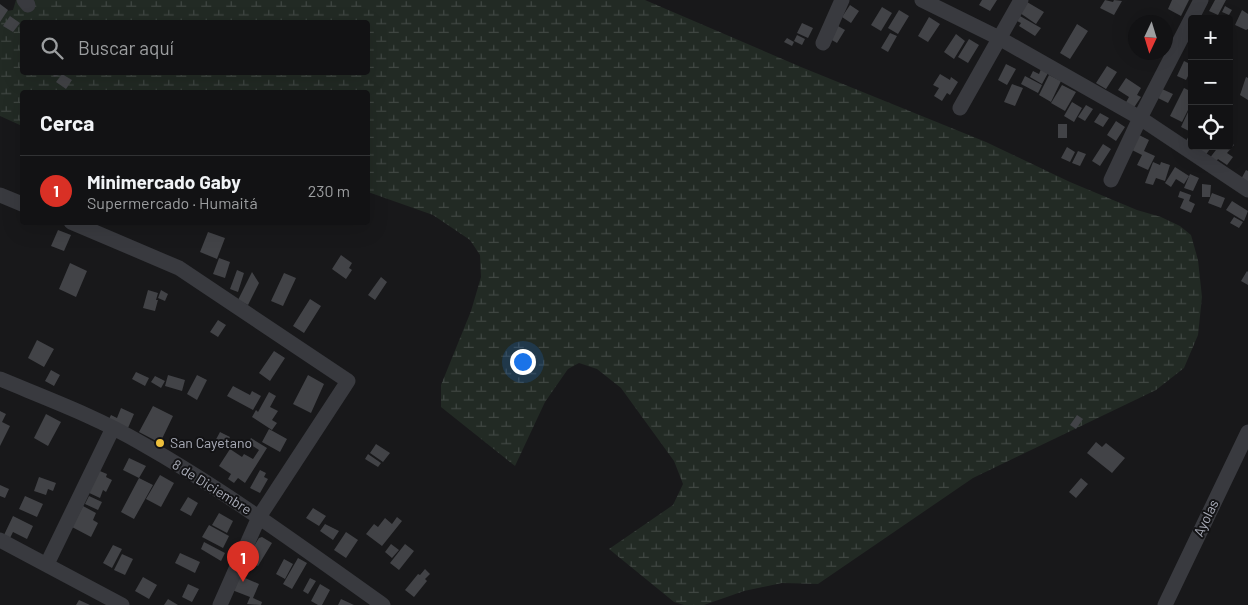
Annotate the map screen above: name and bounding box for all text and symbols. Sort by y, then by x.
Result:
north arrow [1128,15,1173,60]
map controls [1188,15,1233,150]
button: + [1188,15,1233,60]
search box [20,20,370,75]
icon: search [38,34,66,62]
text: Buscar aquí [78,36,174,59]
button: − [1188,60,1233,105]
button: locate [1188,105,1233,150]
text: Cerca [40,110,94,135]
text: Minimercado Gaby [87,170,241,193]
text: 1 [53,181,59,200]
text: 230 m [308,181,350,200]
text: Supermercado · Humaitá [87,193,258,212]
your location [510,349,536,375]
place label: San Cayetano [170,434,252,451]
marker: San Cayetano [154,437,166,449]
street label: 8 de Diciembre [169,455,255,518]
street label: Ayolas [1189,496,1222,539]
pin: 1 [227,541,259,582]

